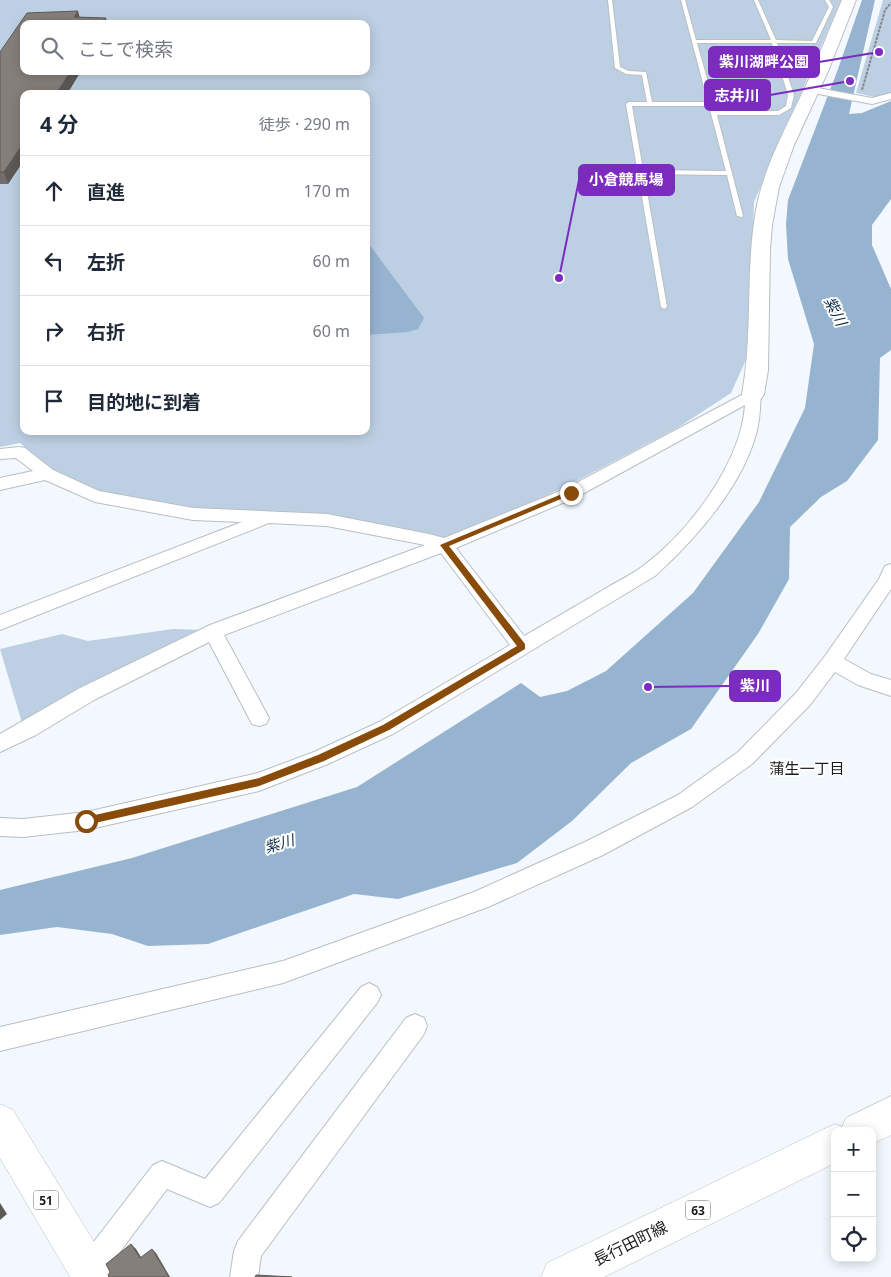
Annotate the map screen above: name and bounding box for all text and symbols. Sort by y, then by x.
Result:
search box [20,20,370,75]
icon: search [38,34,66,62]
text: ここで検索 [78,36,173,62]
callout: 紫川湖畔公園 [709,47,819,77]
text: 紫川湖畔公園 [719,51,809,71]
callout: 志井川 [705,80,770,110]
text: 志井川 [714,85,760,105]
text: 4 分 [40,110,78,138]
text: 徒歩 · 290 m [259,113,350,135]
callout: 小倉競馬場 [579,165,674,195]
text: 小倉競馬場 [588,169,664,189]
icon: ahead [40,177,68,205]
text: 直進 [87,179,125,205]
text: 170 m [303,180,350,202]
icon: left [40,247,68,275]
text: 左折 [87,249,125,275]
text: 60 m [313,250,350,272]
water label: 紫川 [820,293,853,331]
icon: right [40,317,68,345]
text: 右折 [87,319,125,345]
text: 60 m [313,320,350,342]
icon: arrive [40,387,68,415]
text: 目的地に到着 [87,389,201,415]
route end [560,482,583,505]
callout: 紫川 [730,671,780,701]
text: 紫川 [740,675,770,695]
district label: 蒲生一丁目 [769,758,845,778]
route start [75,810,98,833]
water label: 紫川 [262,829,298,857]
map controls [831,1127,876,1262]
button: + [831,1127,876,1172]
button: − [831,1172,876,1217]
road number: 51 [34,1190,58,1210]
road number: 63 [686,1200,710,1220]
street label: 長行田町線 [589,1216,671,1270]
button: locate [831,1217,876,1262]

